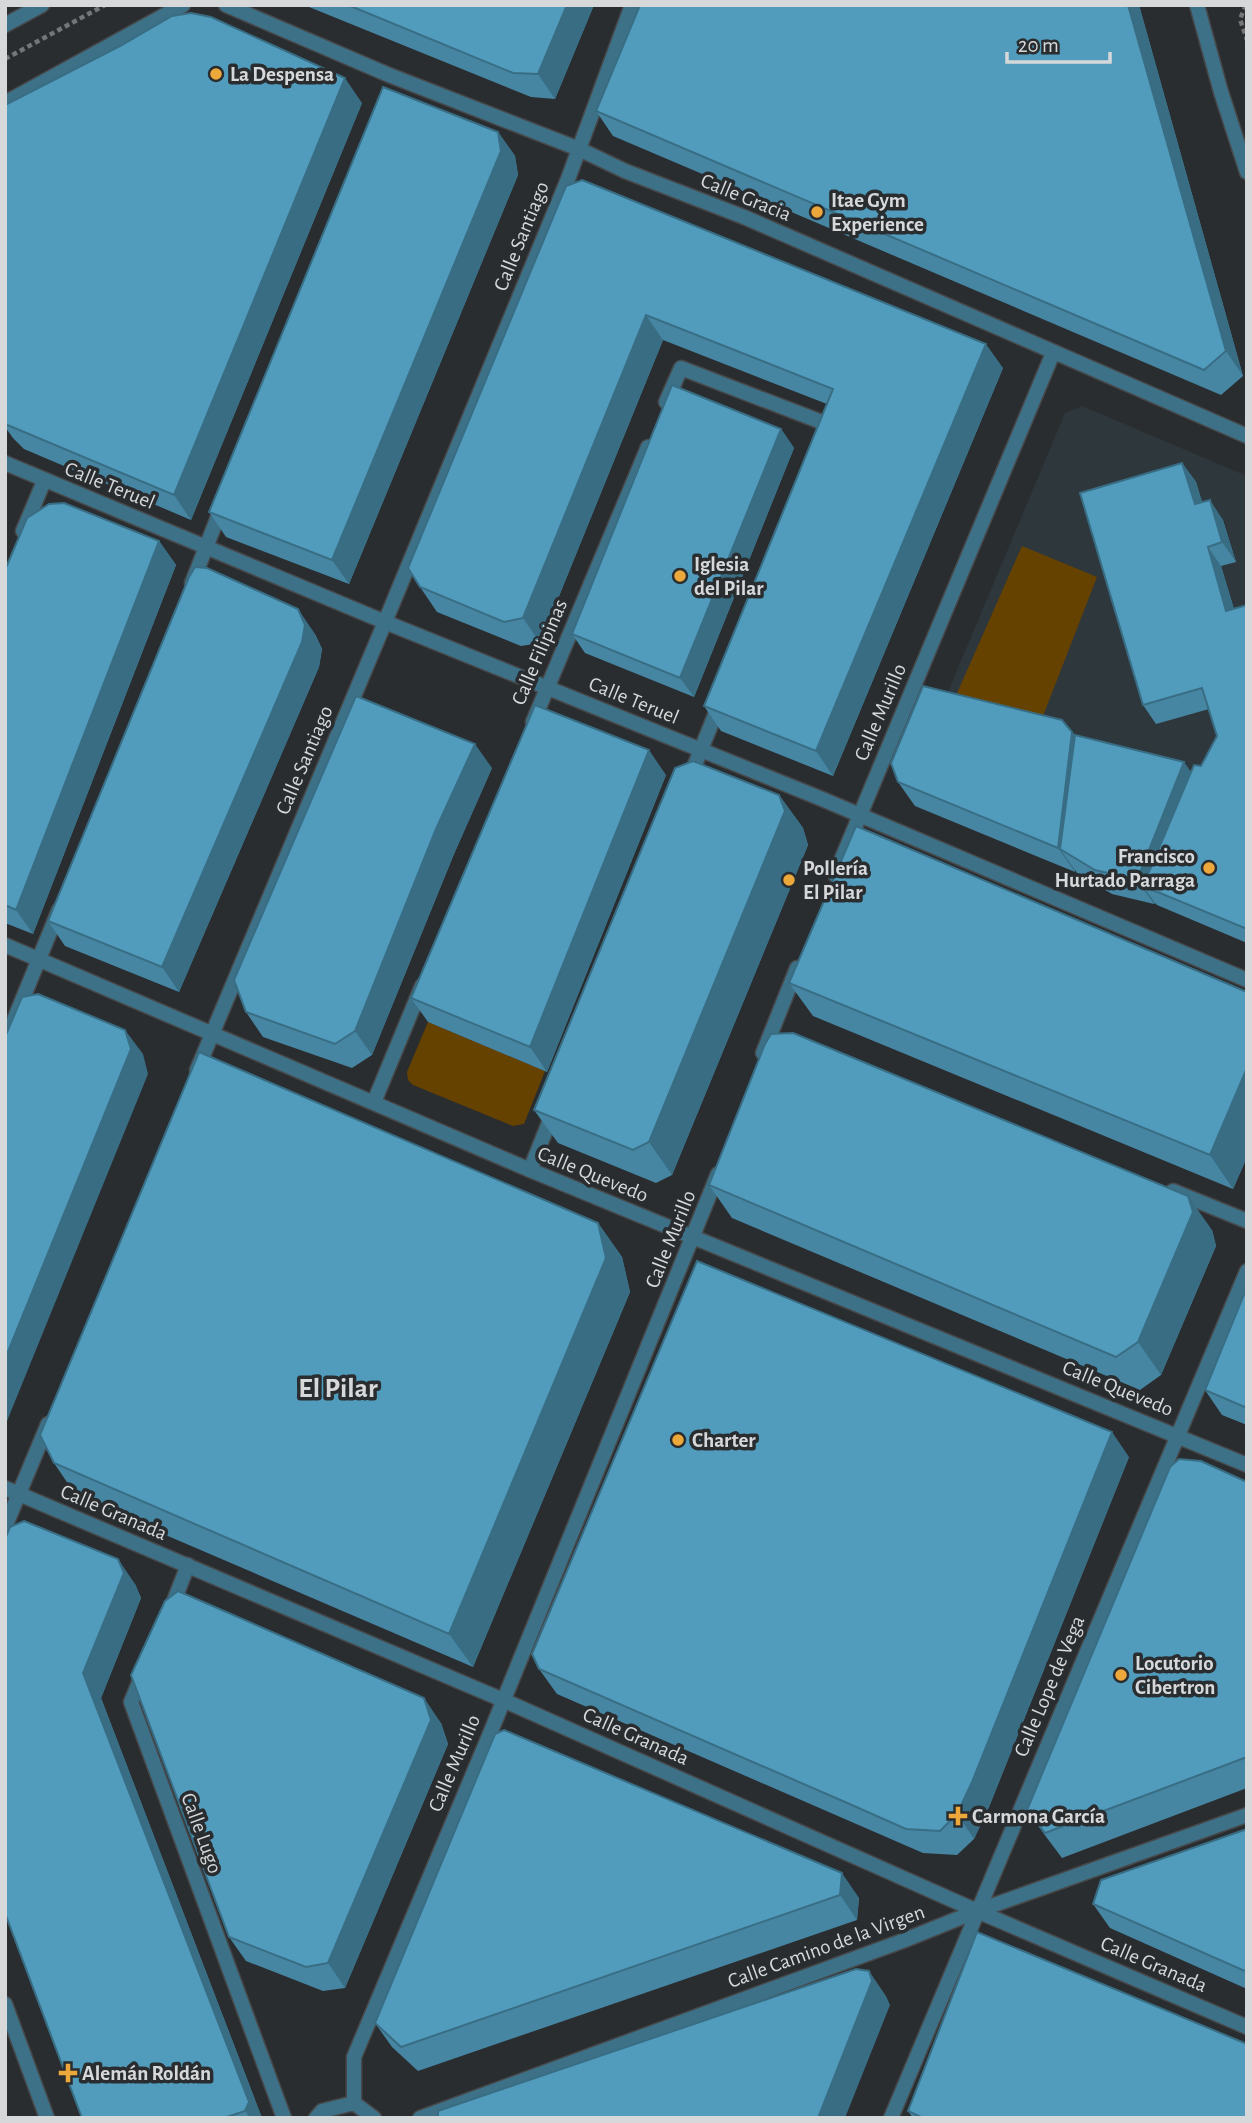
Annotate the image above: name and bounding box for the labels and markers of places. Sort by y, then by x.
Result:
place label: La Despensa [230,64,334,85]
marker: La Despensa [208,66,224,82]
place label: Itae Gym Experience [831,190,924,235]
marker: Itae Gym Experience [809,204,825,220]
place label: Iglesia del Pilar [694,554,764,599]
marker: Iglesia del Pilar [672,568,688,584]
place label: Francisco Hurtado Parraga [1055,846,1195,891]
place label: Pollería El Pilar [803,858,868,903]
marker: Francisco Hurtado Parraga [1201,860,1217,876]
marker: Pollería El Pilar [781,872,797,888]
place label: Charter [692,1430,756,1451]
marker: Charter [670,1432,686,1448]
place label: Locutorio Cibertron [1135,1653,1215,1698]
marker: Locutorio Cibertron [1113,1667,1129,1683]
place label: Carmona García [972,1806,1105,1827]
marker: Carmona García [950,1808,966,1824]
place label: Alemán Roldán [82,2063,211,2084]
marker: Alemán Roldán [60,2065,76,2081]

